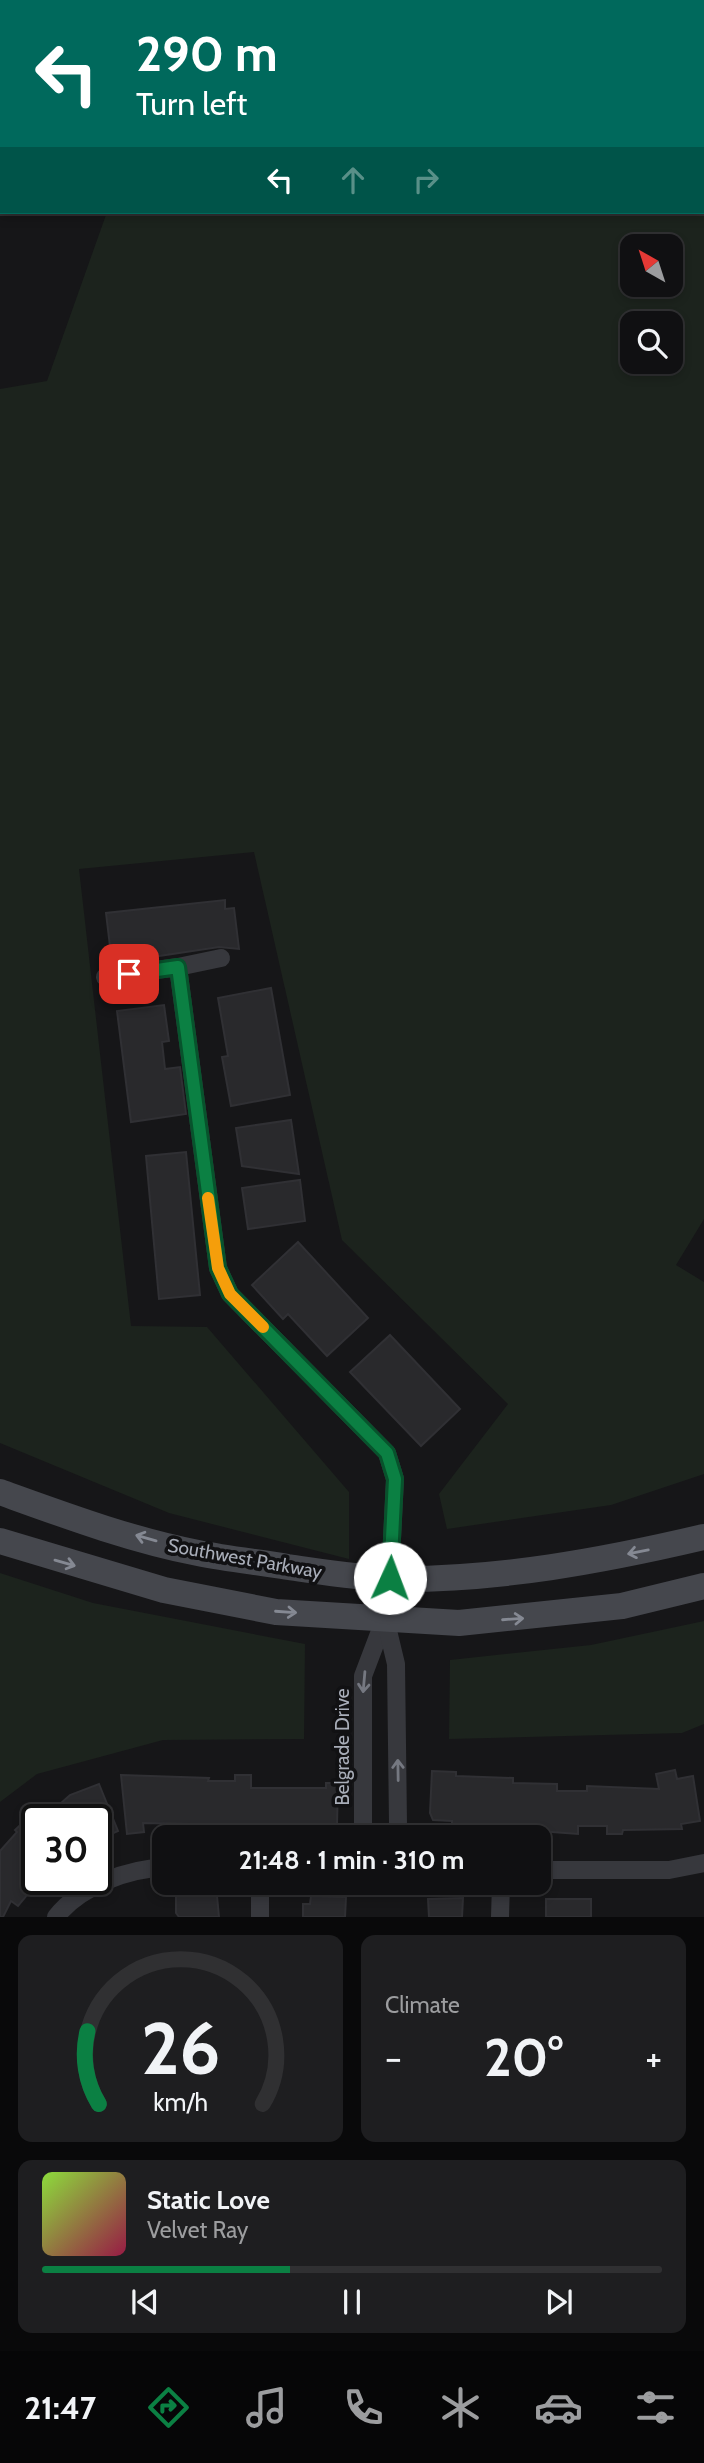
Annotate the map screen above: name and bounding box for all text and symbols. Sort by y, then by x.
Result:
text: 290 m [136,24,278,83]
icon: left [21,28,112,119]
text: Turn left [136,84,247,123]
icon: left [261,161,299,199]
icon: ahead [334,161,372,199]
icon: right [407,161,445,199]
north arrow [620,234,682,298]
map controls [620,234,683,374]
button: search [620,311,683,374]
pin [99,944,159,1004]
icon: arrive [110,955,148,993]
one-way arrow [135,1531,157,1544]
street label: Southwest Parkway [166,1534,324,1583]
position arrow [353,1541,427,1615]
one-way arrow [627,1546,649,1560]
one-way arrow [54,1557,76,1570]
one-way arrow [275,1606,297,1619]
one-way arrow [502,1612,524,1625]
one-way arrow [357,1670,370,1693]
street label: Belgrade Drive [331,1688,354,1806]
one-way arrow [391,1759,404,1782]
speed limit sign: 30 [21,1804,112,1895]
text: 21:48 · 1 min · 310 m [239,1844,464,1876]
text: Climate [385,1991,460,2019]
text: 26 [141,2005,220,2093]
text: 20° [484,2026,563,2089]
text: − [385,2034,402,2081]
text: + [645,2034,662,2081]
text: km/h [153,2087,208,2117]
text: Static Love [147,2184,270,2216]
text: Velvet Ray [147,2216,248,2244]
icon: previous [126,2283,164,2321]
icon: pause [333,2283,371,2321]
icon: next [540,2283,578,2321]
icon: directions [144,2383,193,2432]
icon: music [242,2383,291,2432]
icon: phone [339,2383,388,2432]
icon: climate [436,2383,485,2432]
icon: car [534,2383,583,2432]
icon: filters [631,2383,680,2432]
text: 21:47 [24,2388,96,2427]

